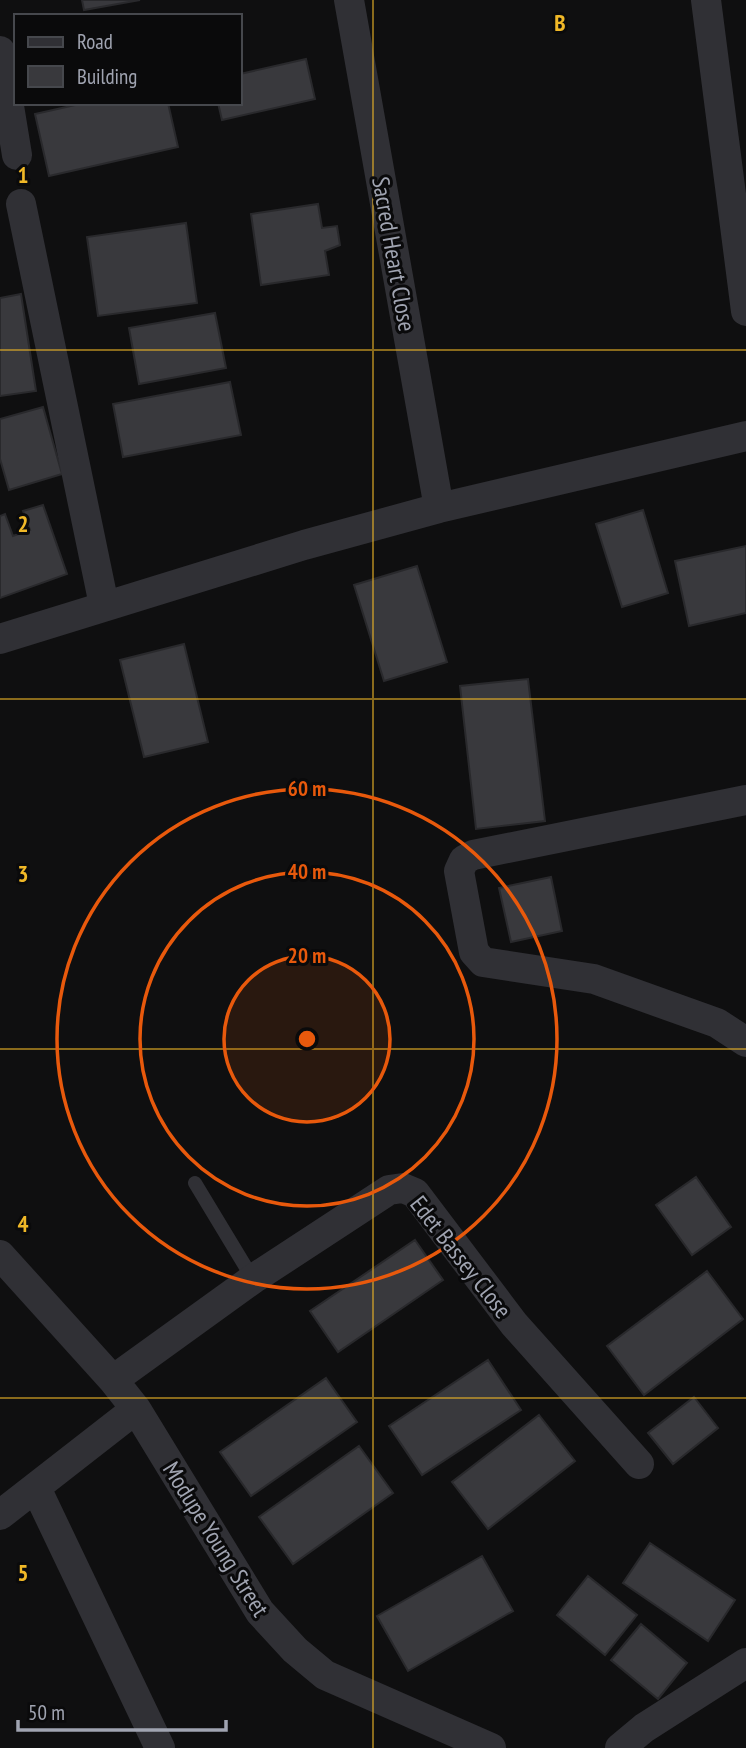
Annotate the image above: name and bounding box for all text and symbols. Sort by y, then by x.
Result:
text: B [554,8,566,37]
legend [14,14,242,105]
text: Road [77,28,113,55]
text: Building [77,63,137,90]
text: 1 [18,160,29,189]
street label: Sacred Heart Close [365,174,423,334]
text: 2 [18,509,29,538]
text: 60 m [288,775,326,802]
text: 40 m [288,858,326,885]
text: 3 [18,859,29,888]
text: 20 m [288,942,326,969]
centre of rings [295,1027,319,1051]
street label: Edet Bassey Close [403,1189,519,1325]
text: 4 [18,1209,29,1238]
street label: Modupe Young Street [156,1456,276,1623]
text: 5 [18,1558,29,1587]
scale bar [18,1688,226,1732]
text: 50 m [28,1699,65,1726]

